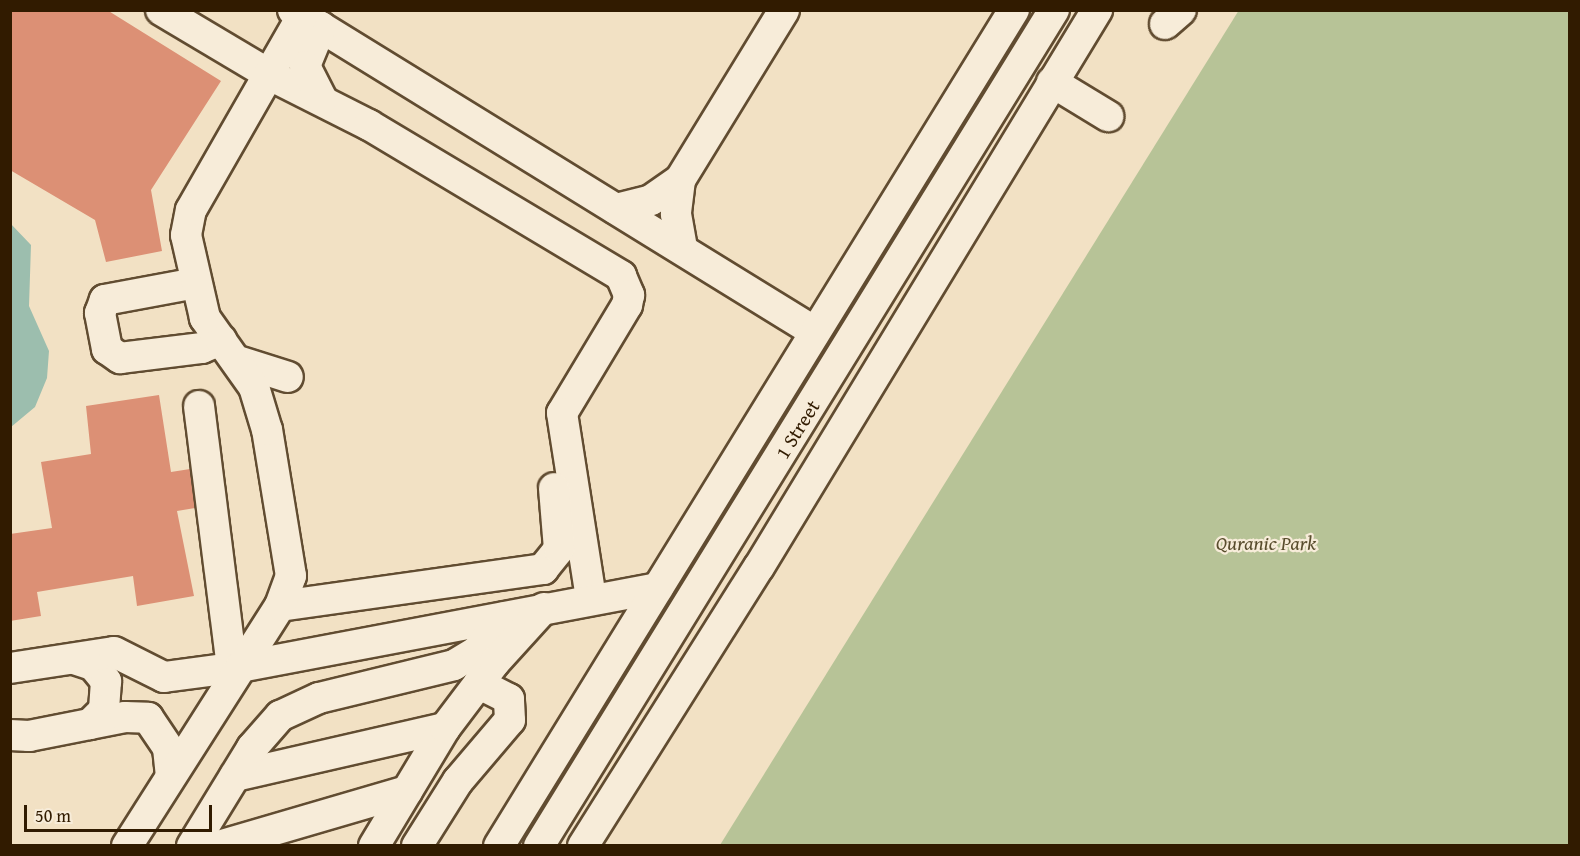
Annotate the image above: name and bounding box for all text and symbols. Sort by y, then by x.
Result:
street label: 1 Street [770,395,824,463]
park label: Quranic Park [1216,530,1316,554]
scale bar [27,793,214,831]
text: 50 m [35,802,71,829]

